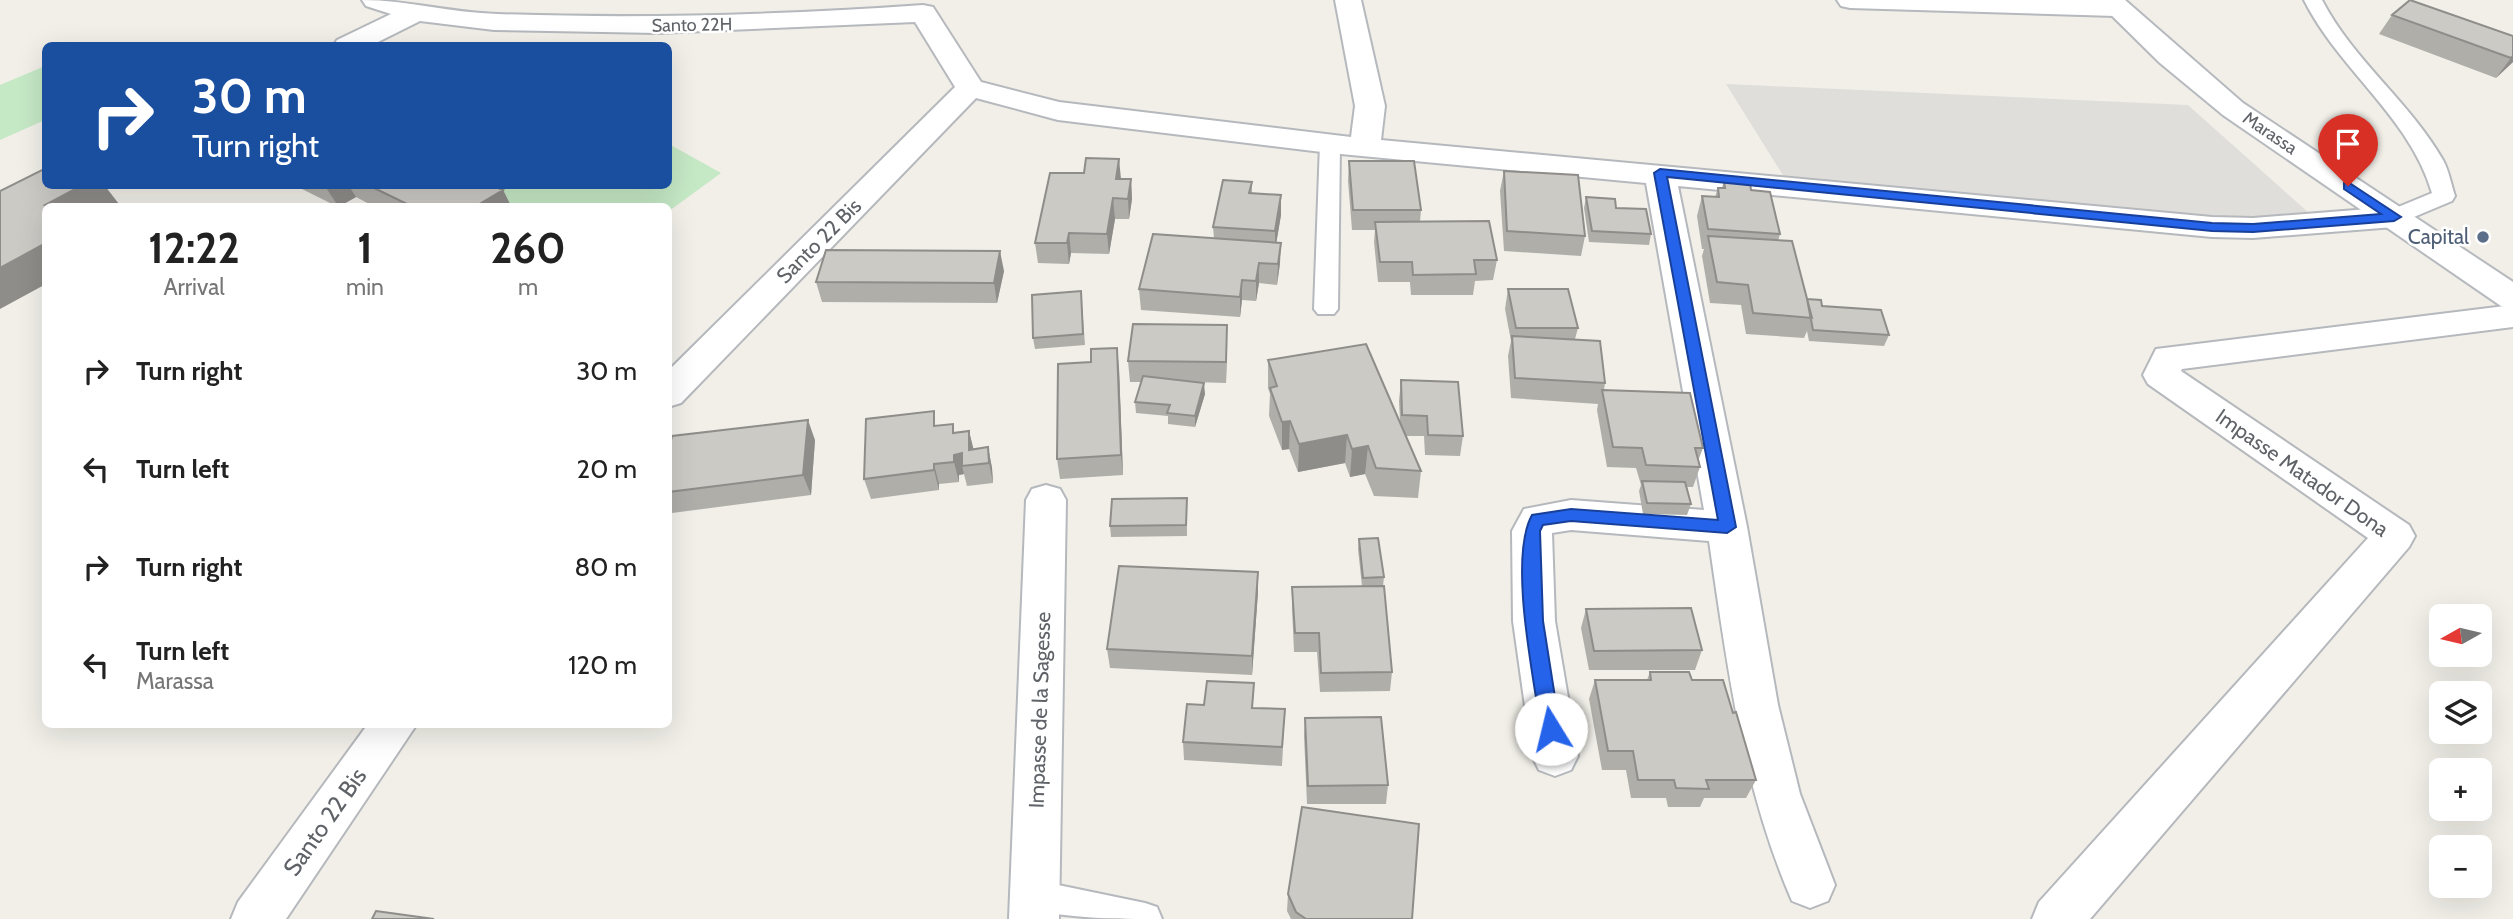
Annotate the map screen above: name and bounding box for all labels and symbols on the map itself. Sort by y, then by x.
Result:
street label: Santo 22H [652,13,732,37]
street label: Marassa [2239,107,2302,159]
pin [2318,114,2378,186]
street label: Santo 22 Bis [771,193,866,288]
place label: Capital [2408,224,2469,249]
marker: Capital [2475,229,2491,245]
street label: Impasse Matador Dona [2211,403,2394,542]
north arrow [2429,604,2492,667]
street label: Impasse de la Sagesse [1024,611,1055,809]
position arrow [1514,692,1588,766]
street label: Santo 22 Bis [277,762,372,881]

